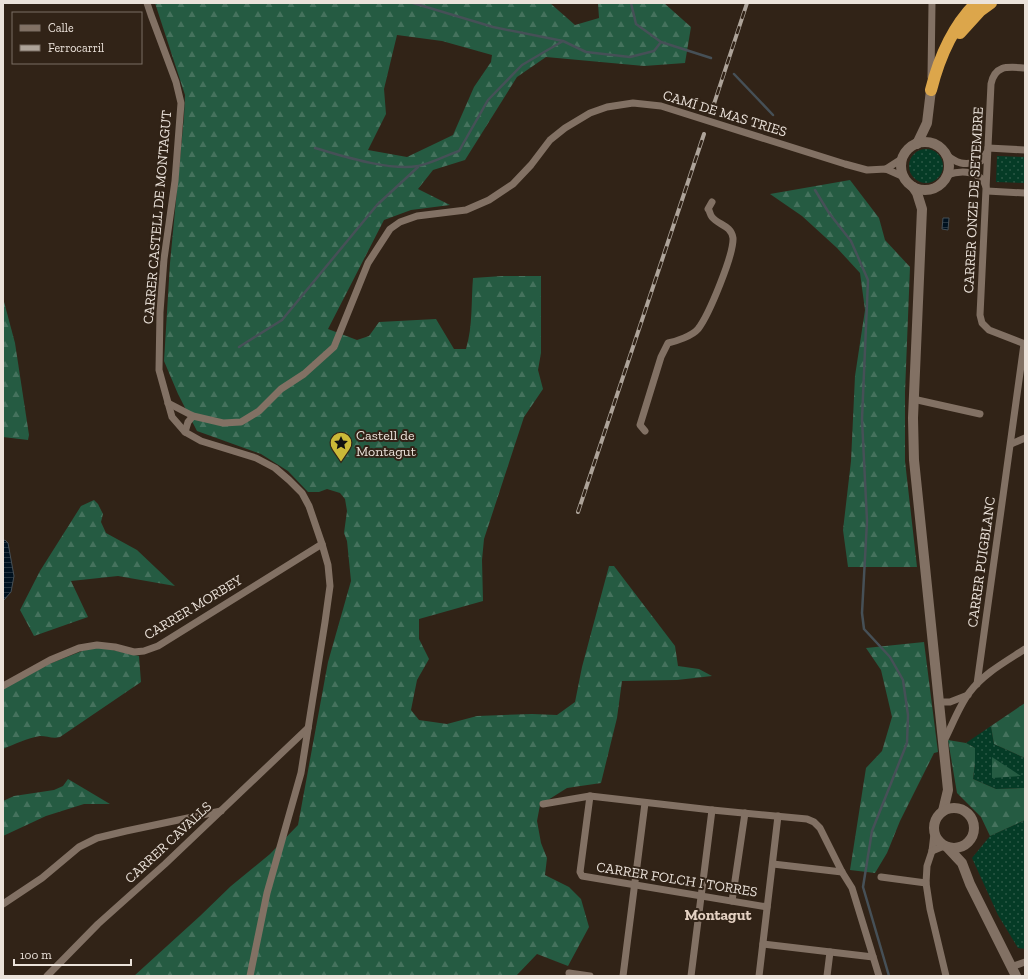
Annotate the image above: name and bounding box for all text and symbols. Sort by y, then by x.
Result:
legend [12,12,142,64]
text: Calle [48,21,74,35]
text: Ferrocarril [48,41,104,55]
street label: CAMÍ DE MAS TRIES [661,87,789,140]
street label: CARRER ONZE DE SETEMBRE [960,106,987,294]
street label: CARRER CASTELL DE MONTAGUT [140,109,175,325]
place label: Castell de Montagut [356,427,417,460]
place icon: Castell de Montagut [328,430,354,463]
street label: CARRER PUIGBLANC [964,496,999,629]
street label: CARRER MORBEY [141,571,246,643]
street label: CARRER CAVALLS [121,798,215,887]
street label: CARRER FOLCH I TORRES [595,858,759,901]
district label: Montagut [685,906,752,924]
scale bar [14,941,131,967]
text: 100 m [20,948,52,962]

